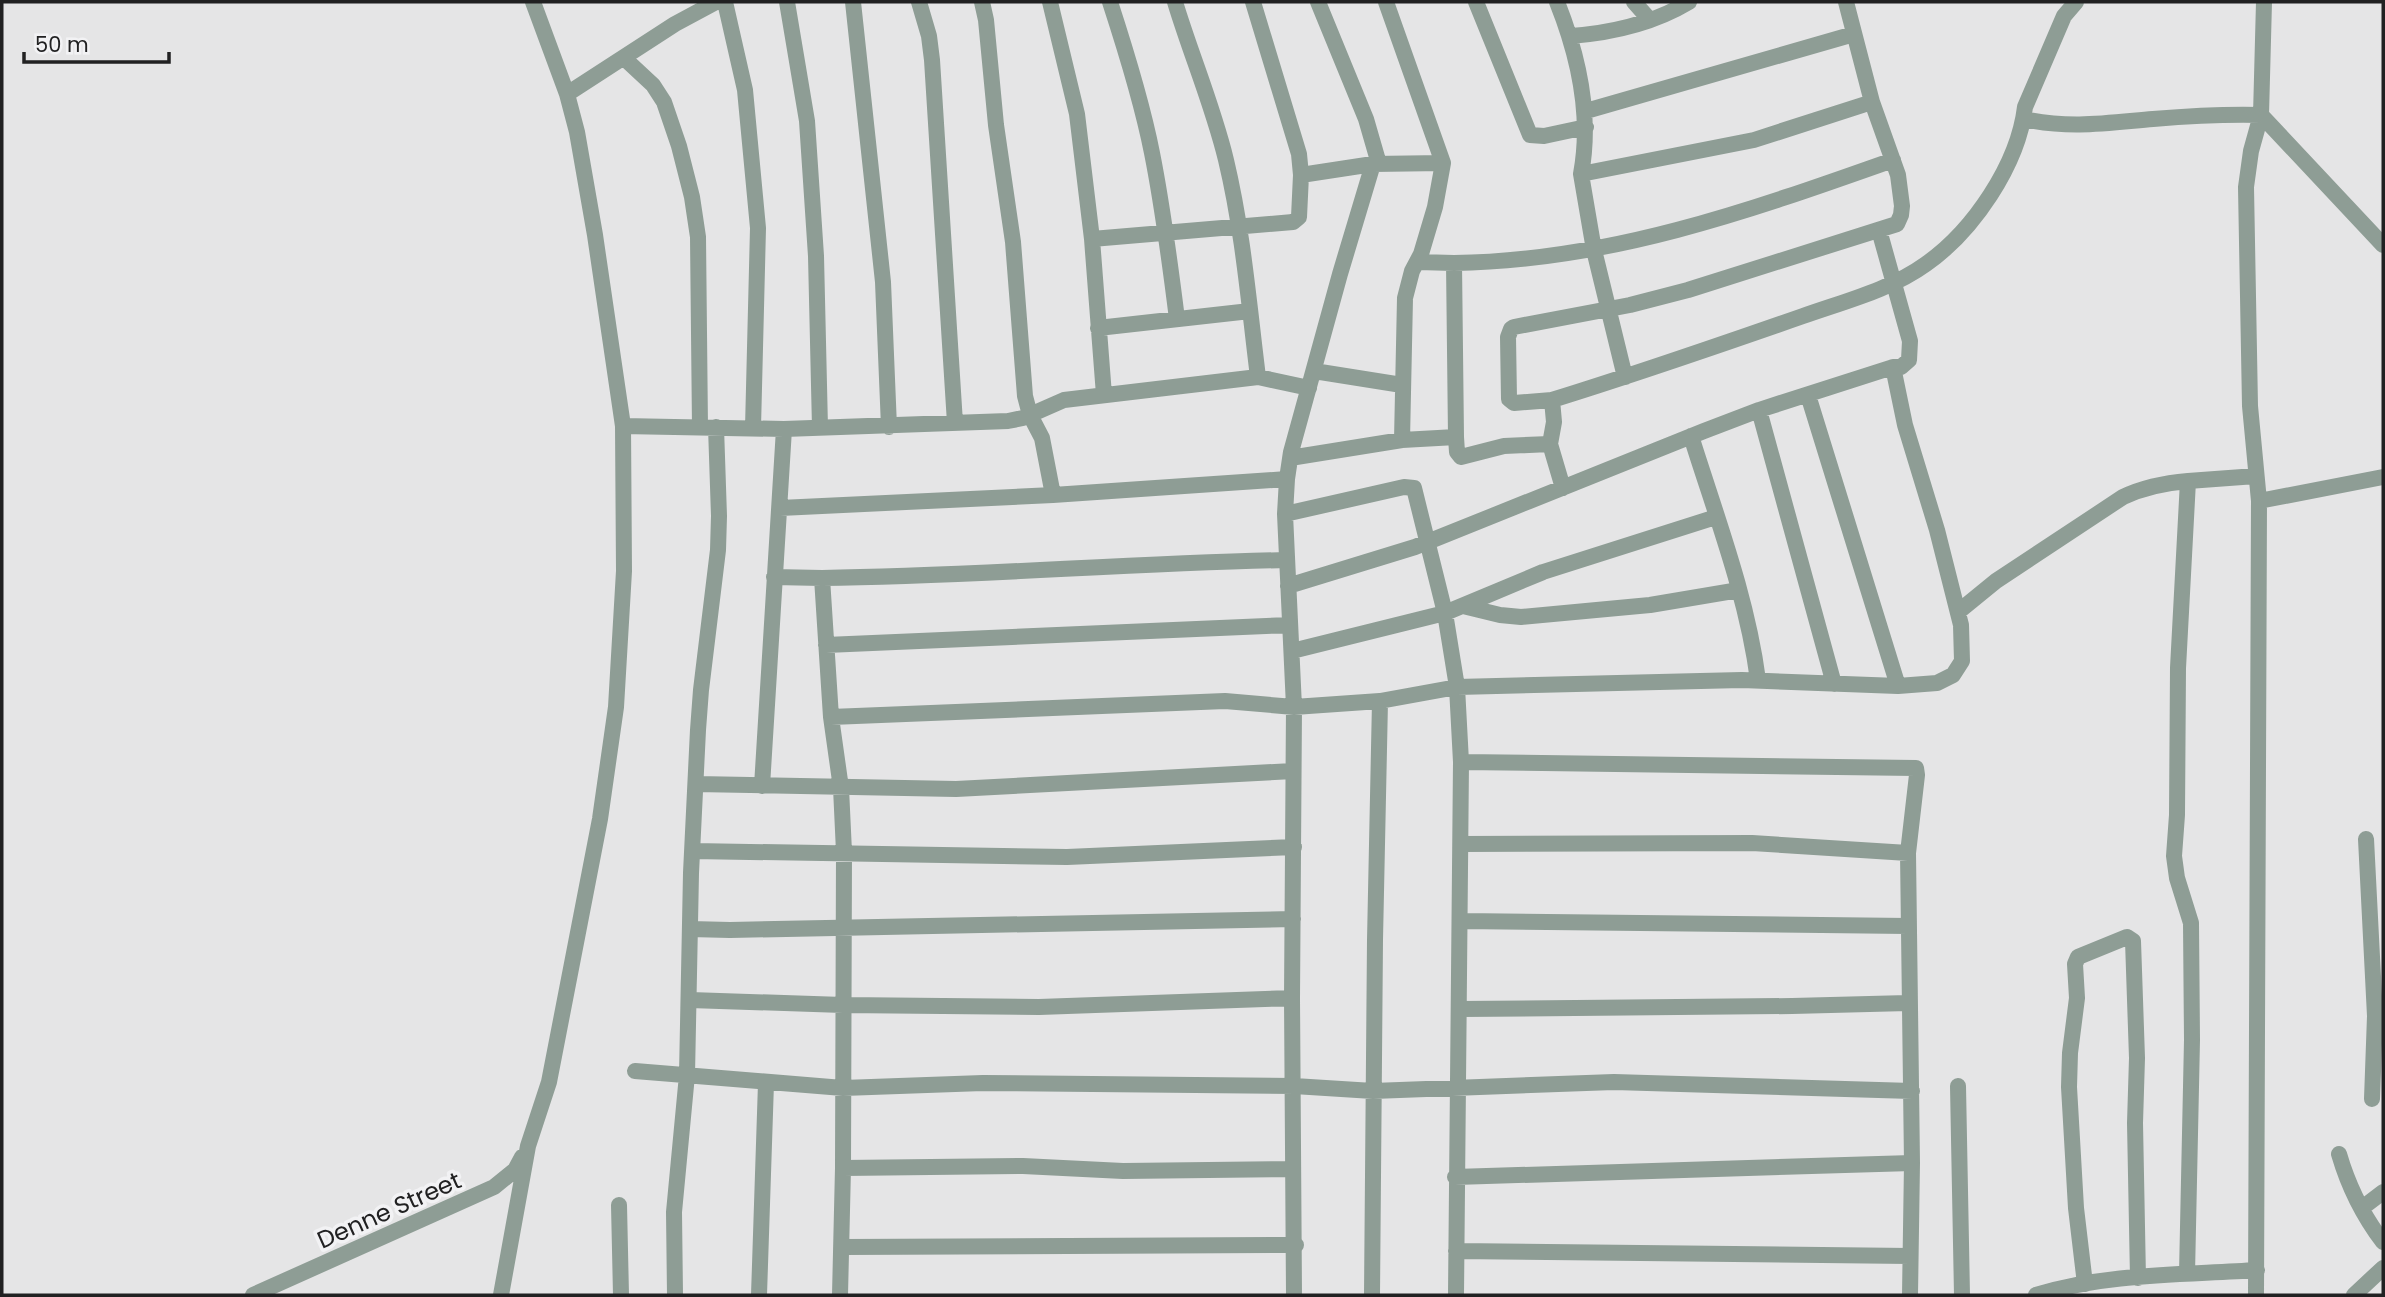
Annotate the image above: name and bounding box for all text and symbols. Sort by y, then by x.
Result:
scale bar [24,21,170,65]
text: 50 m [35,30,89,59]
street label: Denne Street [312,1164,466,1256]

